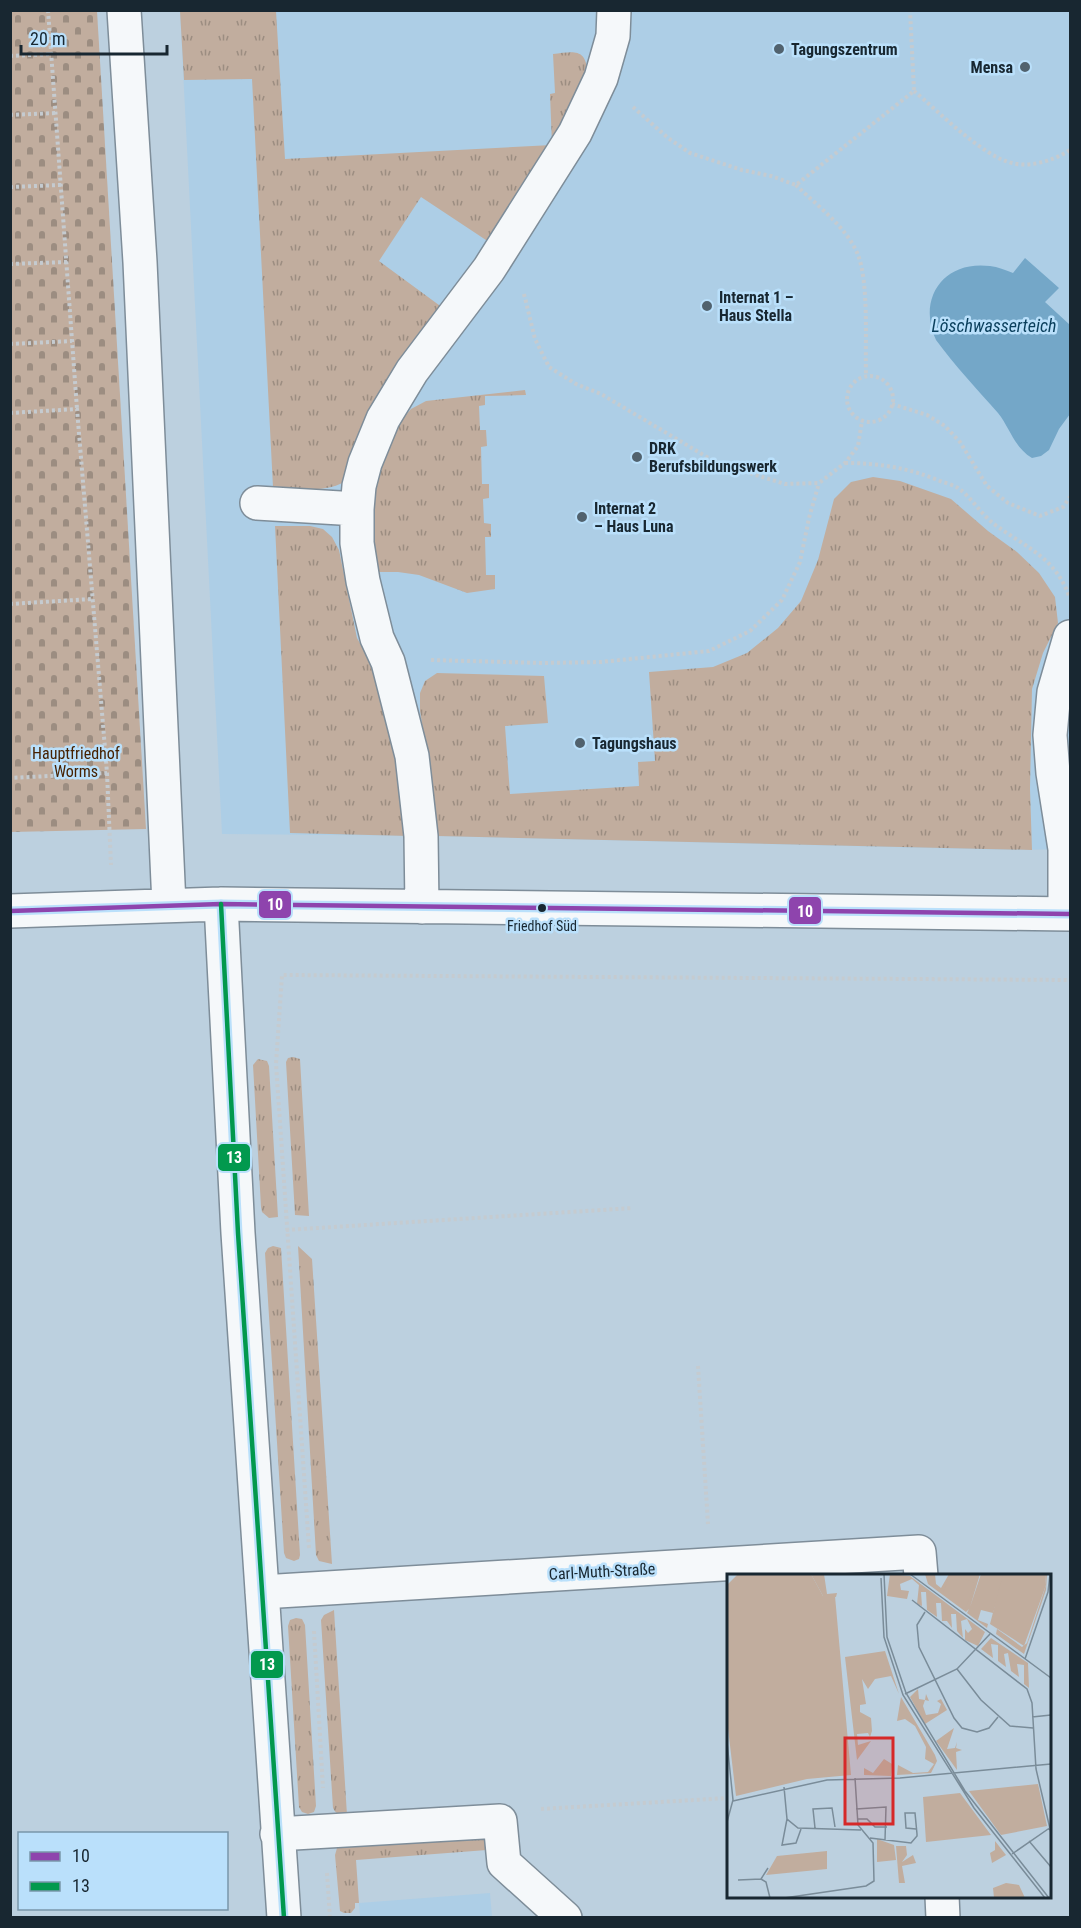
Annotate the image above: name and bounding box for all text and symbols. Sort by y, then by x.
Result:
scale bar [21,18,166,56]
text: 20 m [30,28,65,49]
place label: Tagungszentrum [791,40,898,59]
marker: Tagungszentrum [772,42,786,56]
place label: Mensa [971,58,1013,77]
marker: Mensa [1018,60,1032,74]
place label: Internat 1 – Haus Stella [719,288,794,325]
marker: Internat 1 – Haus Stella [700,299,714,313]
water label: Löschwasserteich [932,315,1056,336]
place label: DRK Berufsbildungswerk [649,439,777,476]
marker: DRK Berufsbildungswerk [630,450,644,464]
place label: Internat 2 – Haus Luna [594,499,674,536]
marker: Internat 2 – Haus Luna [575,510,589,524]
place label: Tagungshaus [592,734,677,753]
marker: Tagungshaus [573,736,587,750]
park label: Hauptfriedhof Worms [32,744,120,781]
line badge: 10 [258,890,292,919]
text: 10 [267,895,283,914]
line badge: 10 [788,896,822,925]
marker: Friedhof Süd [536,902,548,914]
text: 10 [797,902,813,921]
place label: Friedhof Süd [507,918,577,934]
line badge: 13 [217,1143,251,1172]
text: 13 [226,1148,242,1167]
street label: Carl-Muth-Straße [548,1559,656,1584]
inset map [727,1574,1051,1898]
line badge: 13 [250,1650,284,1679]
text: 13 [259,1655,275,1674]
legend [18,1832,228,1910]
text: 10 [72,1845,90,1866]
text: 13 [72,1875,90,1896]

